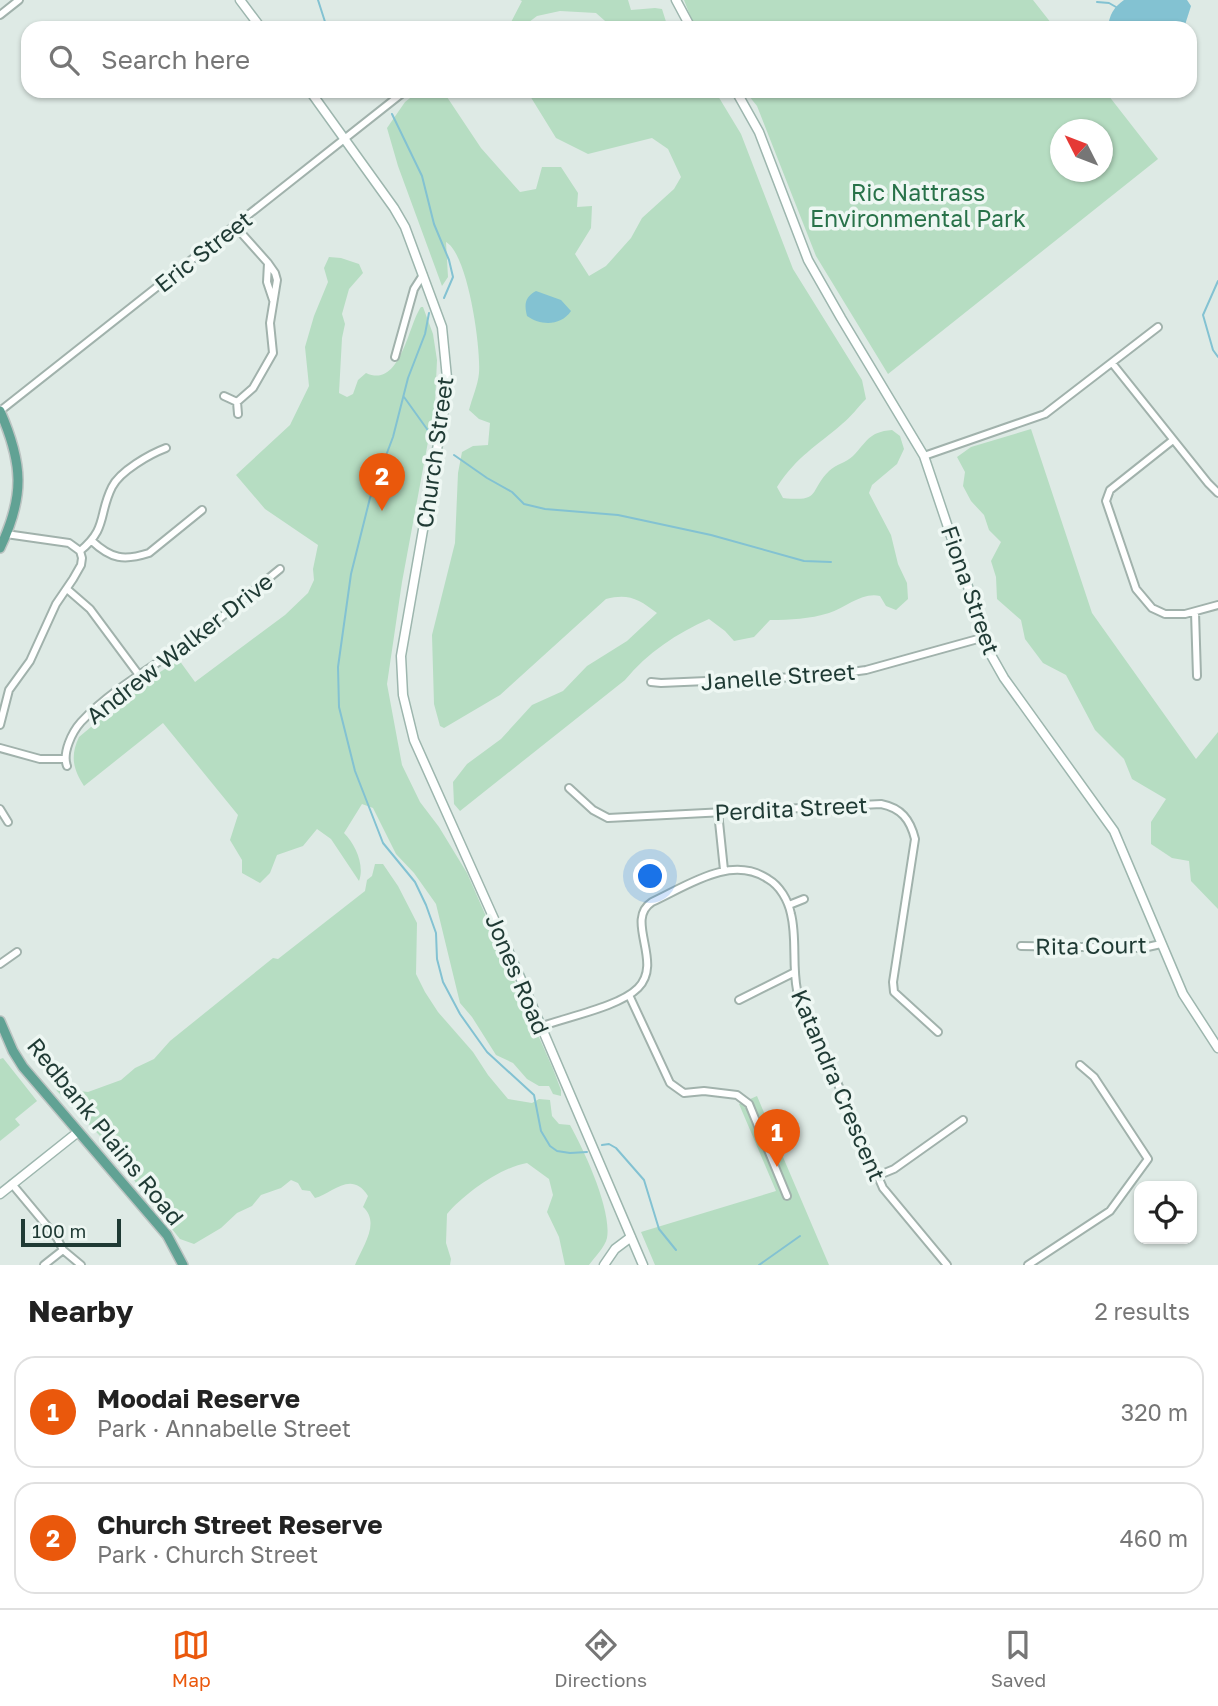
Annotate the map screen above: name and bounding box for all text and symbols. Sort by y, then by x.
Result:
search box [21,21,1197,98]
icon: search [45,41,83,79]
text: Search here [101,44,250,75]
north arrow [1050,119,1113,182]
park label: Ric Nattrass Environmental Park [810,178,1026,232]
street label: Eric Street [149,204,257,298]
street label: Church Street [409,374,459,530]
pin: 2 [359,453,405,511]
street label: Fiona Street [936,522,1006,658]
street label: Andrew Walker Drive [80,566,278,730]
street label: Janelle Street [700,657,856,695]
street label: Perdita Street [714,790,868,826]
your location [633,859,667,893]
street label: Jones Road [480,909,556,1039]
street label: Rita Court [1035,930,1147,960]
street label: Katandra Crescent [786,985,892,1185]
street label: Redbank Plains Road [22,1032,190,1230]
pin: 1 [754,1109,800,1167]
map controls [1134,1181,1197,1244]
button: locate [1134,1181,1197,1244]
scale bar [21,1216,121,1248]
text: 100 m [32,1219,86,1242]
text: Nearby [28,1293,133,1329]
text: 2 results [1094,1297,1190,1325]
text: Moodai Reserve [97,1383,300,1414]
text: 1 [47,1398,59,1426]
text: 320 m [1121,1398,1188,1426]
text: Park · Annabelle Street [97,1414,351,1442]
text: Church Street Reserve [97,1509,382,1540]
text: 2 [46,1524,60,1552]
text: 460 m [1120,1524,1188,1552]
text: Park · Church Street [97,1540,318,1568]
tab: Map [172,1626,211,1691]
tab: Directions [554,1626,647,1691]
tab: Saved [991,1626,1046,1691]

